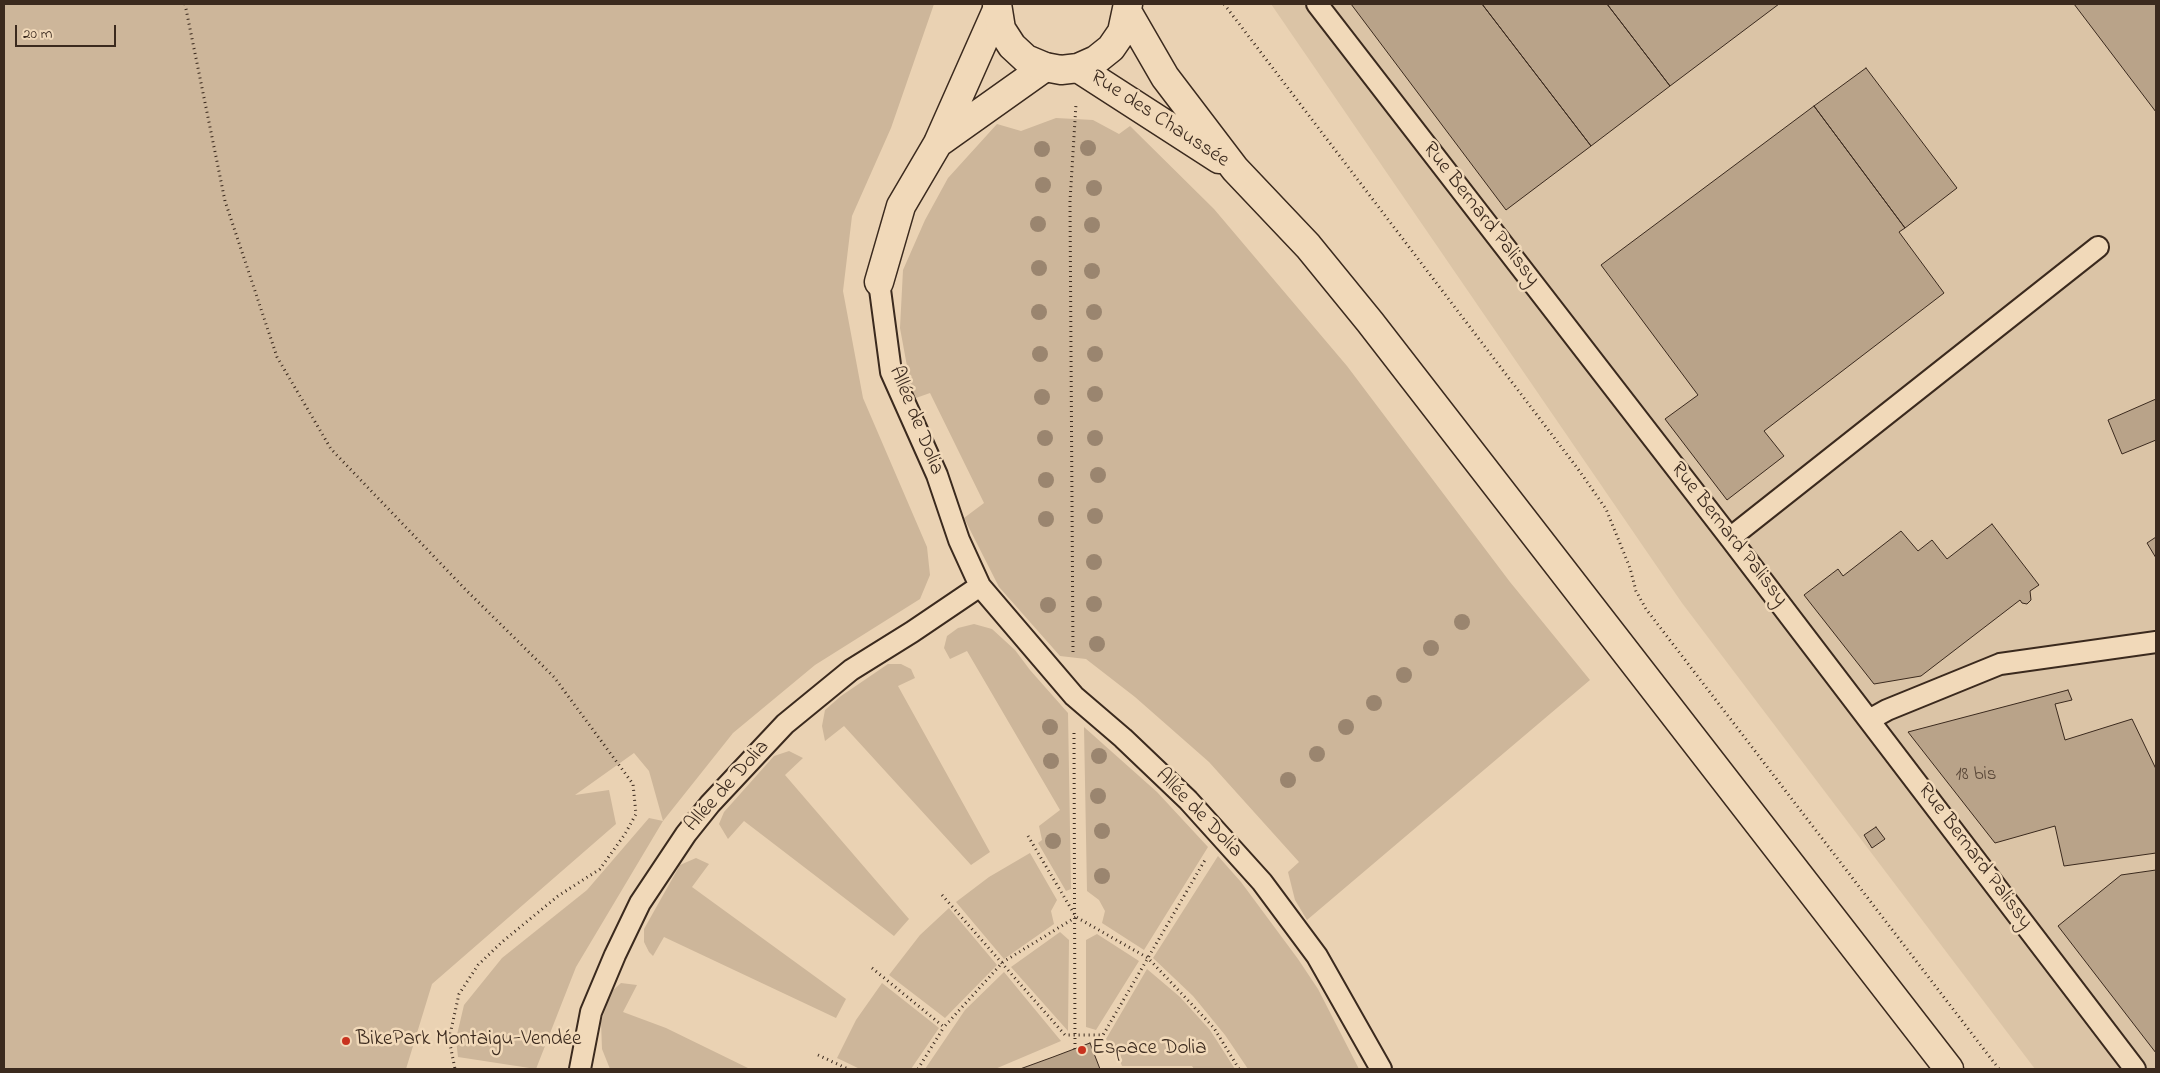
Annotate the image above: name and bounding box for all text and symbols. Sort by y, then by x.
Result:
scale bar [18,15,119,47]
text: 20 m [23,23,52,45]
street label: Rue des Chaussée [1085,66,1233,174]
street label: Rue Bernard Palissy [1416,138,1544,292]
street label: Allée de Dolia [882,363,948,479]
street label: Rue Bernard Palissy [1664,458,1792,612]
street label: Allée de Dolia [680,736,776,838]
street label: Allée de Dolia [1149,764,1247,864]
house number: 18 bis [1955,765,1997,787]
street label: Rue Bernard Palissy [1911,779,2037,935]
place label: BikePark Montaigu-Vendée [356,1028,581,1054]
marker: BikePark Montaigu-Vendée [340,1035,352,1047]
place label: Espace Dolia [1092,1037,1207,1063]
marker: Espace Dolia [1076,1044,1088,1056]

